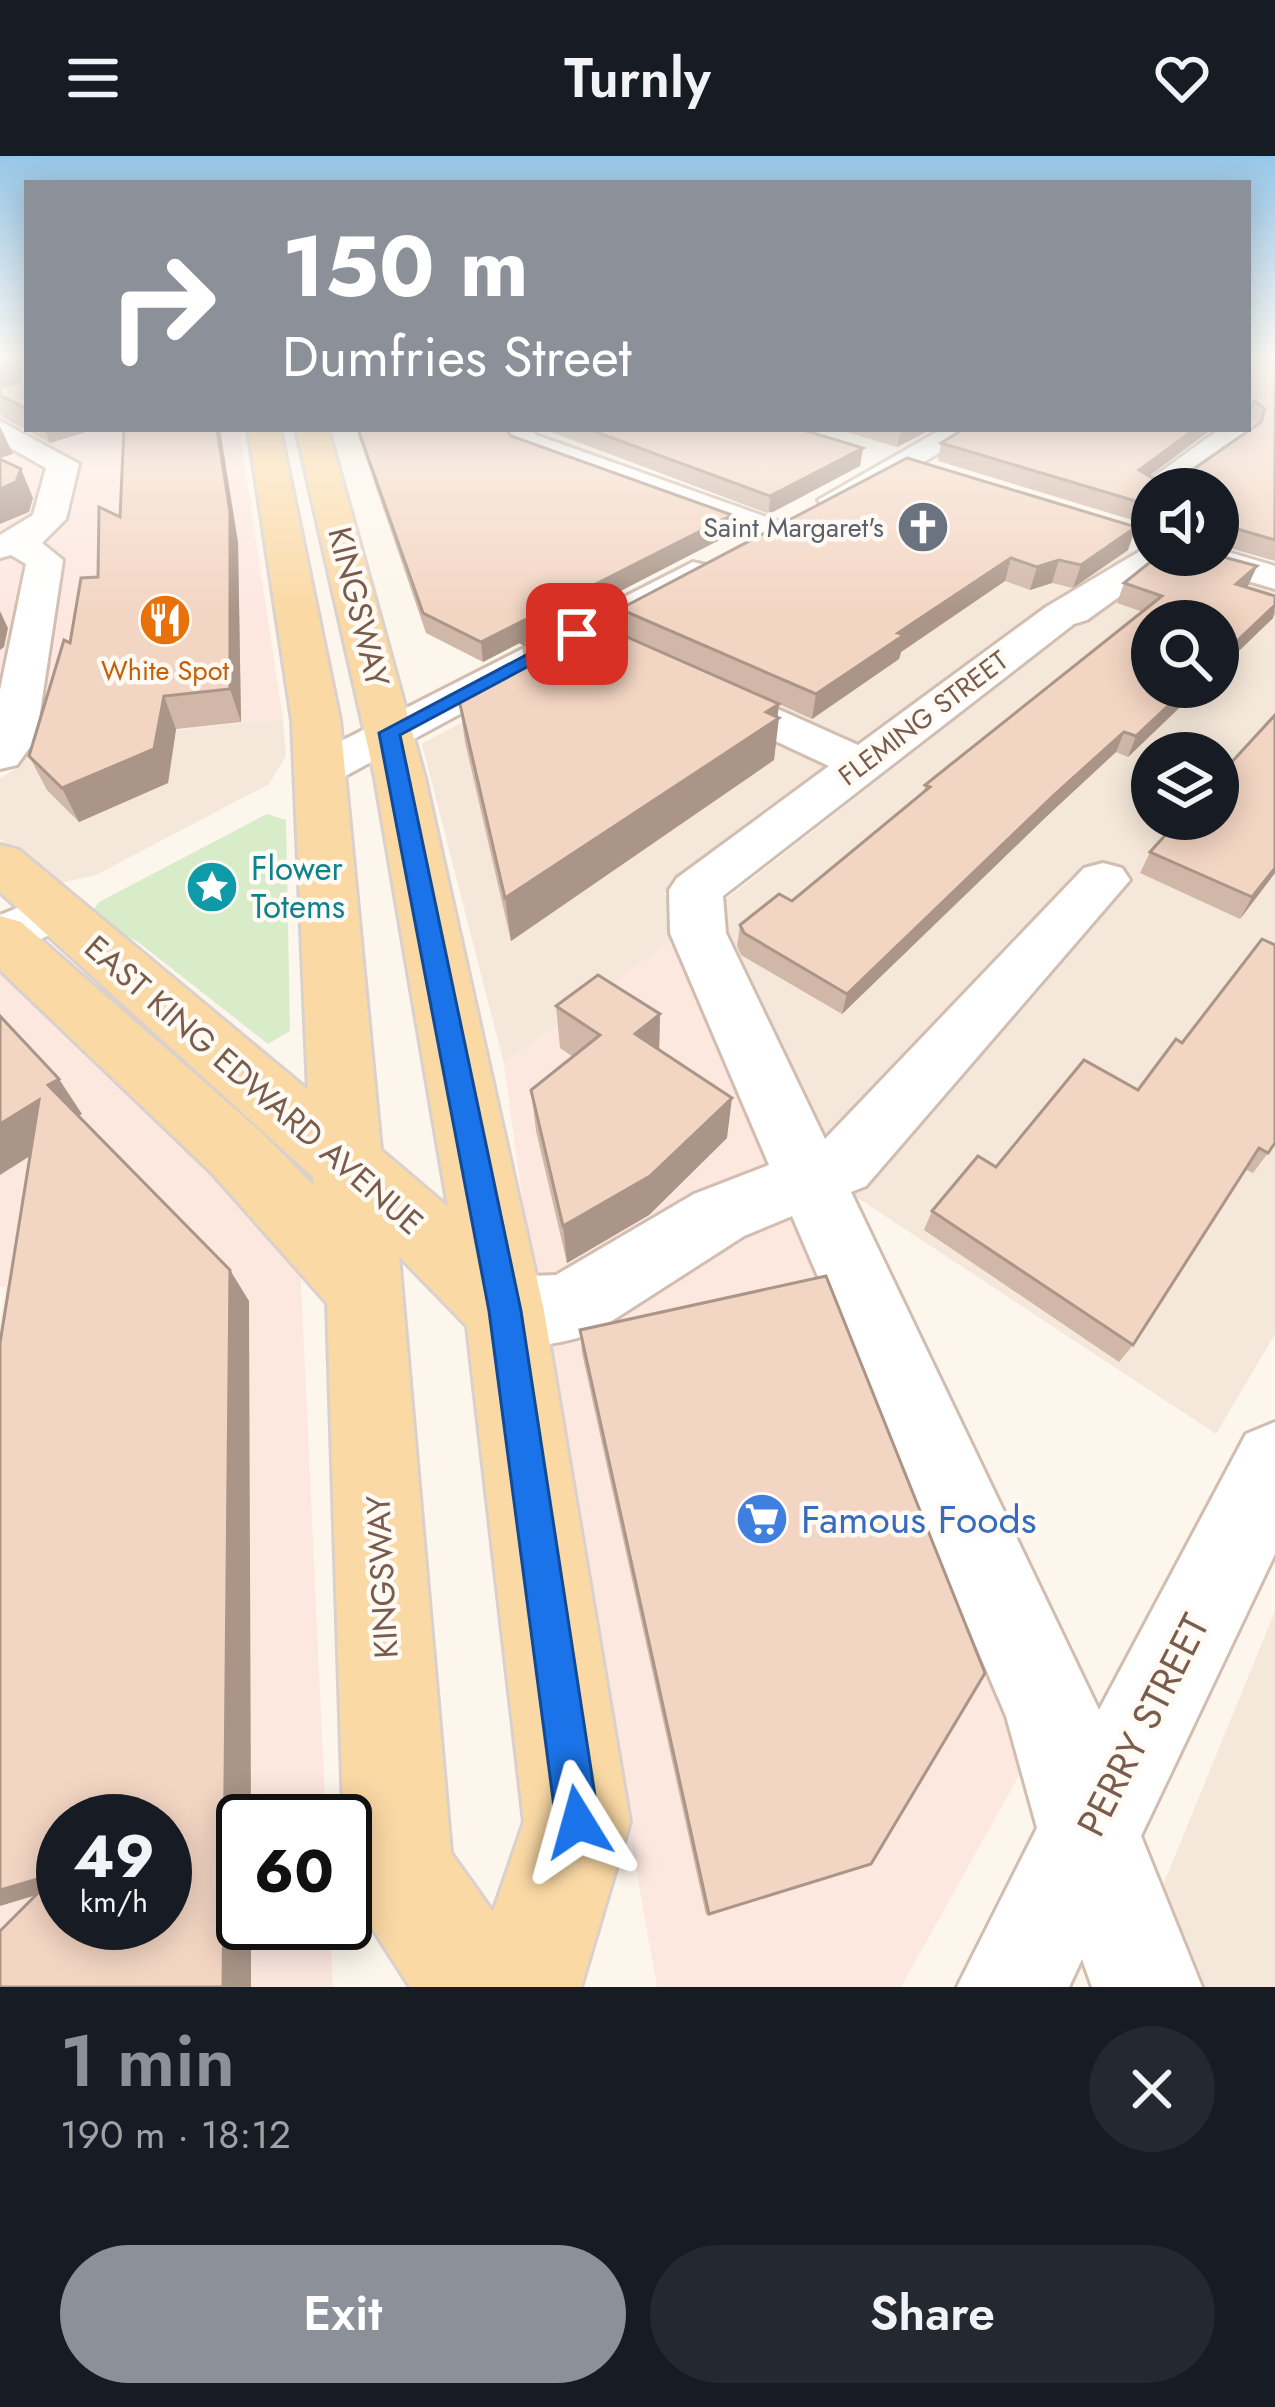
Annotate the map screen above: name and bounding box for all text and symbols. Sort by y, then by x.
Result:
text: Turnly [564,39,711,117]
icon: menu [60,45,126,111]
icon: heart [1149,45,1215,111]
text: 150 m [282,206,529,328]
icon: right [84,228,240,384]
text: Dumfries Street [282,318,632,396]
map controls [1131,468,1239,840]
button: sound [1131,468,1239,576]
church icon: Saint Margaret's [895,499,951,555]
place label: Saint Margaret's [703,508,884,547]
street label: KINGSWAY [316,522,402,692]
pin [526,583,628,685]
restaurant icon: White Spot [137,592,193,648]
button: search [1131,600,1239,708]
icon: arrive [544,601,610,667]
street label: FLEMING STREET [830,641,1016,795]
place label: White Spot [101,651,229,690]
button: layers [1131,732,1239,840]
place label: Flower Totems [251,845,345,930]
place icon: Flower Totems [184,859,240,915]
street label: EAST KING EDWARD AVENUE [74,924,434,1246]
supermarket icon: Famous Foods [734,1491,790,1547]
place label: Famous Foods [801,1491,1037,1548]
street label: KINGSWAY [354,1494,410,1660]
street label: PERRY STREET [1063,1604,1223,1846]
position arrow [515,1759,641,1885]
speed limit sign: 60 [216,1794,372,1950]
text: 49 [73,1813,155,1900]
text: km/h [80,1880,148,1923]
text: 1 min [60,2009,235,2113]
button: close [1089,2026,1215,2152]
text: 190 m · 18:12 [60,2106,291,2163]
button: Exit [60,2245,626,2383]
button: Share [650,2245,1215,2383]

